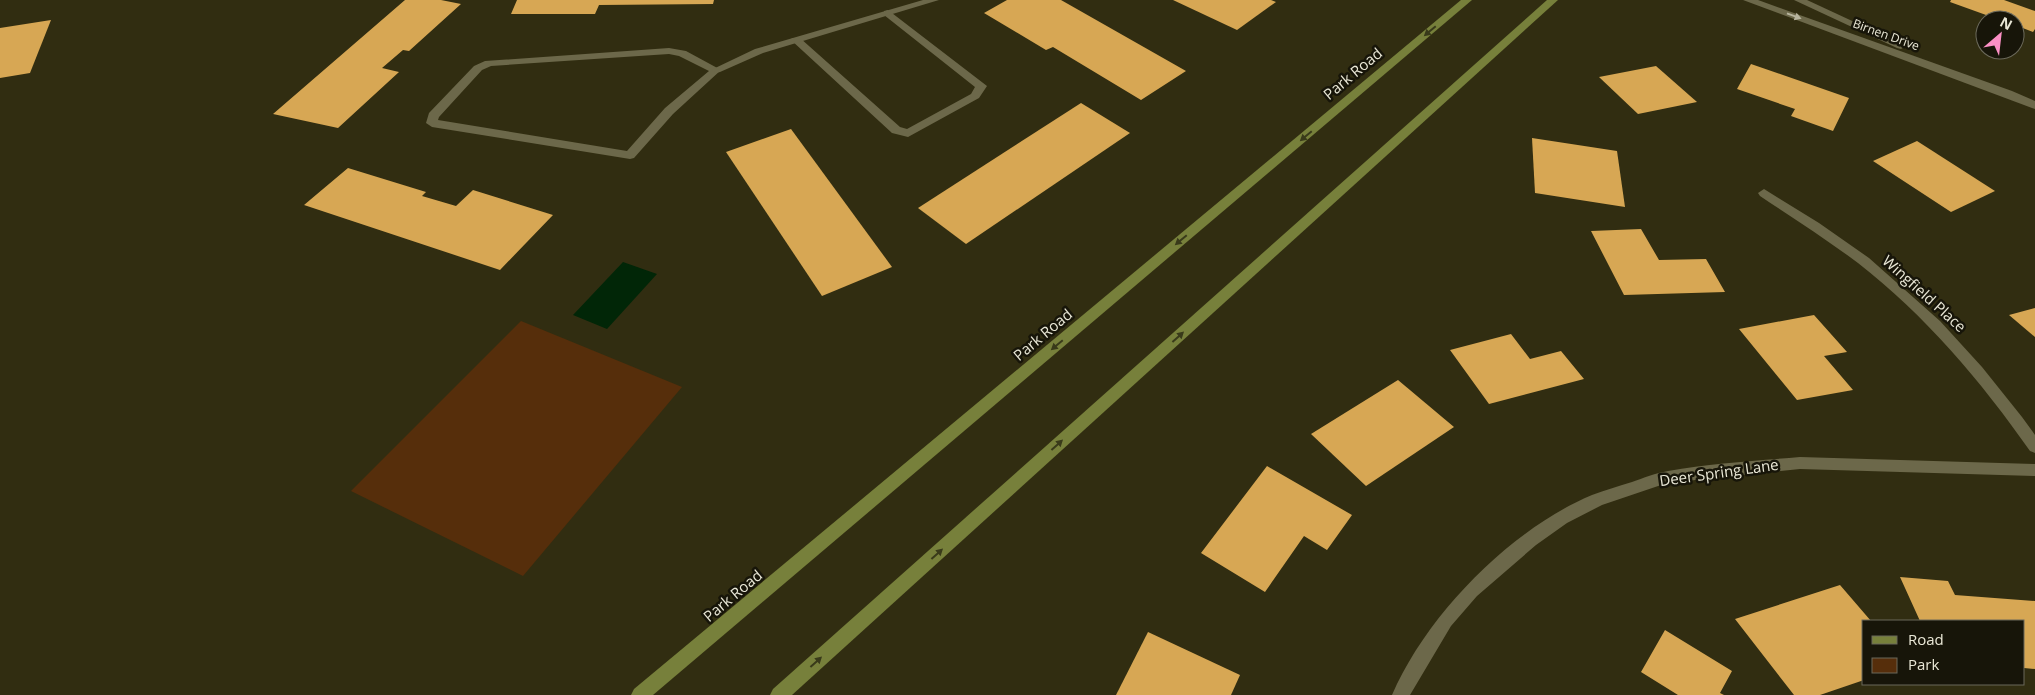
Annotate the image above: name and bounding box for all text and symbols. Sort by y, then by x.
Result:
north arrow [1975,10,2025,60]
text: N [1997,12,2016,34]
one-way arrow [1786,13,1801,20]
street label: Birnen Drive [1851,15,1922,55]
one-way arrow [1424,26,1437,37]
street label: Park Road [1319,43,1386,104]
one-way arrow [1300,130,1312,142]
one-way arrow [1175,235,1188,246]
street label: Wingfield Place [1879,250,1971,336]
street label: Park Road [1009,304,1076,365]
one-way arrow [1172,331,1185,342]
one-way arrow [1051,339,1063,351]
one-way arrow [1051,439,1063,451]
street label: Deer Spring Lane [1658,454,1780,490]
one-way arrow [930,548,942,560]
street label: Park Road [699,565,766,626]
legend [1862,620,2025,685]
text: Road [1908,629,1944,649]
text: Park [1908,654,1939,674]
one-way arrow [809,657,822,668]

